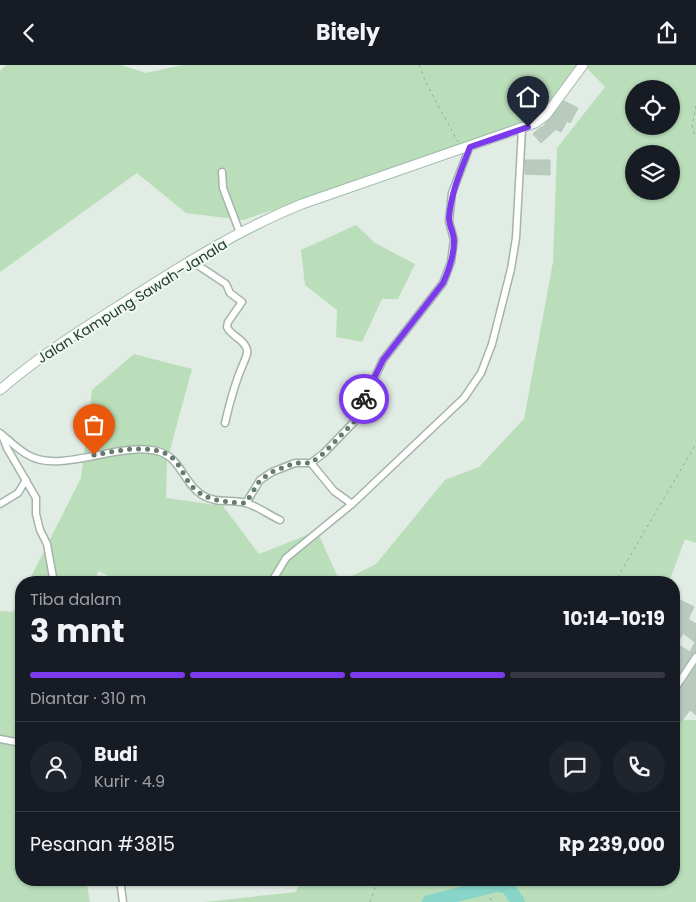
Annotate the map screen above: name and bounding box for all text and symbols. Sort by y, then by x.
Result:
text: Bitely [316,17,380,48]
icon: back [15,19,43,47]
icon: share [653,19,681,47]
pin [507,76,549,127]
map controls [625,80,680,200]
button: locate [625,80,680,135]
icon: home [514,83,542,111]
button: layers [625,145,680,200]
street label: Jalan Kampung Sawah–Janala [33,234,231,368]
courier [339,374,389,424]
icon: bike [350,385,378,413]
pin [73,404,115,455]
icon: bag [80,411,108,439]
text: Tiba dalam [30,588,121,611]
text: 10:14–10:19 [563,605,665,632]
text: 3 mnt [30,608,125,653]
text: Diantar · 310 m [30,687,146,710]
button: person [30,741,82,793]
text: Budi [94,741,138,768]
button: chat [549,741,601,793]
button: phone [613,741,665,793]
text: Kurir · 4.9 [94,770,165,793]
text: Pesanan #3815 [30,831,175,858]
text: Rp 239,000 [559,831,665,858]

